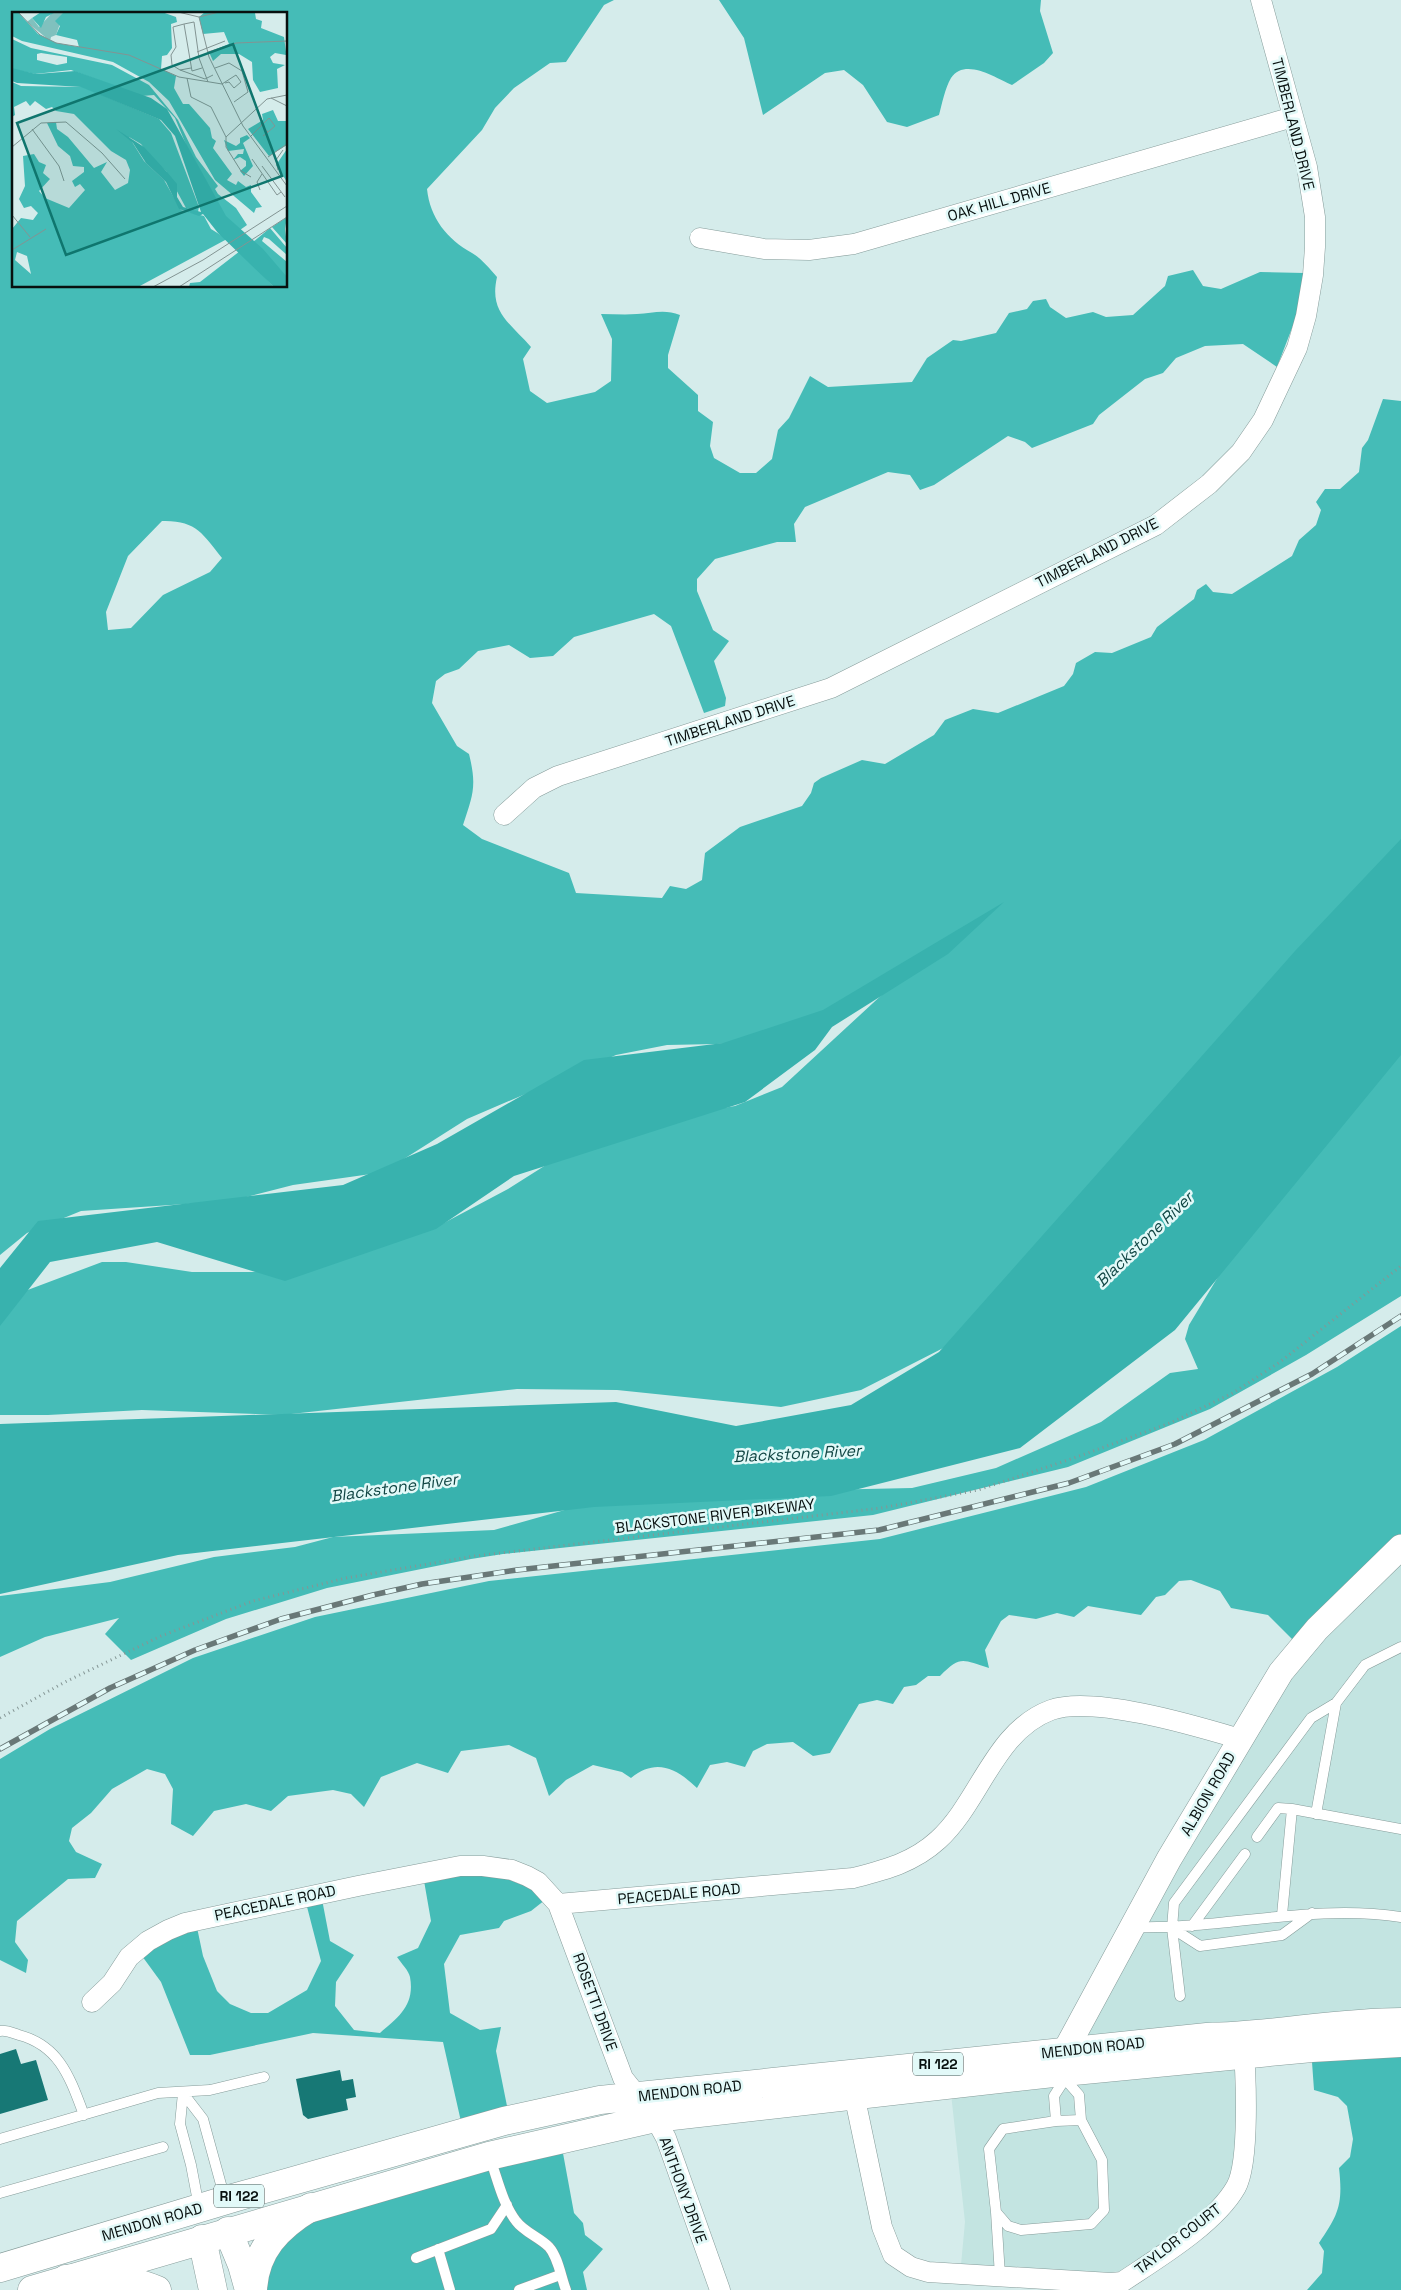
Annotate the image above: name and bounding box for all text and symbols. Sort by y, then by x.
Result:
inset map [12,12,288,288]
street label: TIMBERLAND DRIVE [1268,56,1319,192]
street label: OAK HILL DRIVE [945,178,1053,225]
street label: TIMBERLAND DRIVE [1032,513,1161,592]
street label: TIMBERLAND DRIVE [662,691,797,750]
water label: Blackstone River [1091,1186,1199,1291]
water label: Blackstone River [733,1440,863,1467]
water label: Blackstone River [329,1468,461,1507]
street label: BLACKSTONE RIVER BIKEWAY [614,1494,816,1537]
street label: ALBION ROAD [1176,1748,1239,1839]
street label: PEACEDALE ROAD [617,1879,741,1908]
street label: PEACEDALE ROAD [213,1880,337,1925]
street label: ROSETTI DRIVE [569,1950,622,2054]
street label: MENDON ROAD [1040,2033,1146,2062]
road number: RI 122 [913,2052,963,2076]
street label: MENDON ROAD [637,2076,743,2105]
street label: ANTHONY DRIVE [655,2134,711,2246]
road number: RI 122 [214,2184,264,2208]
street label: MENDON ROAD [99,2198,204,2245]
street label: TAYLOR COURT [1131,2199,1225,2278]

